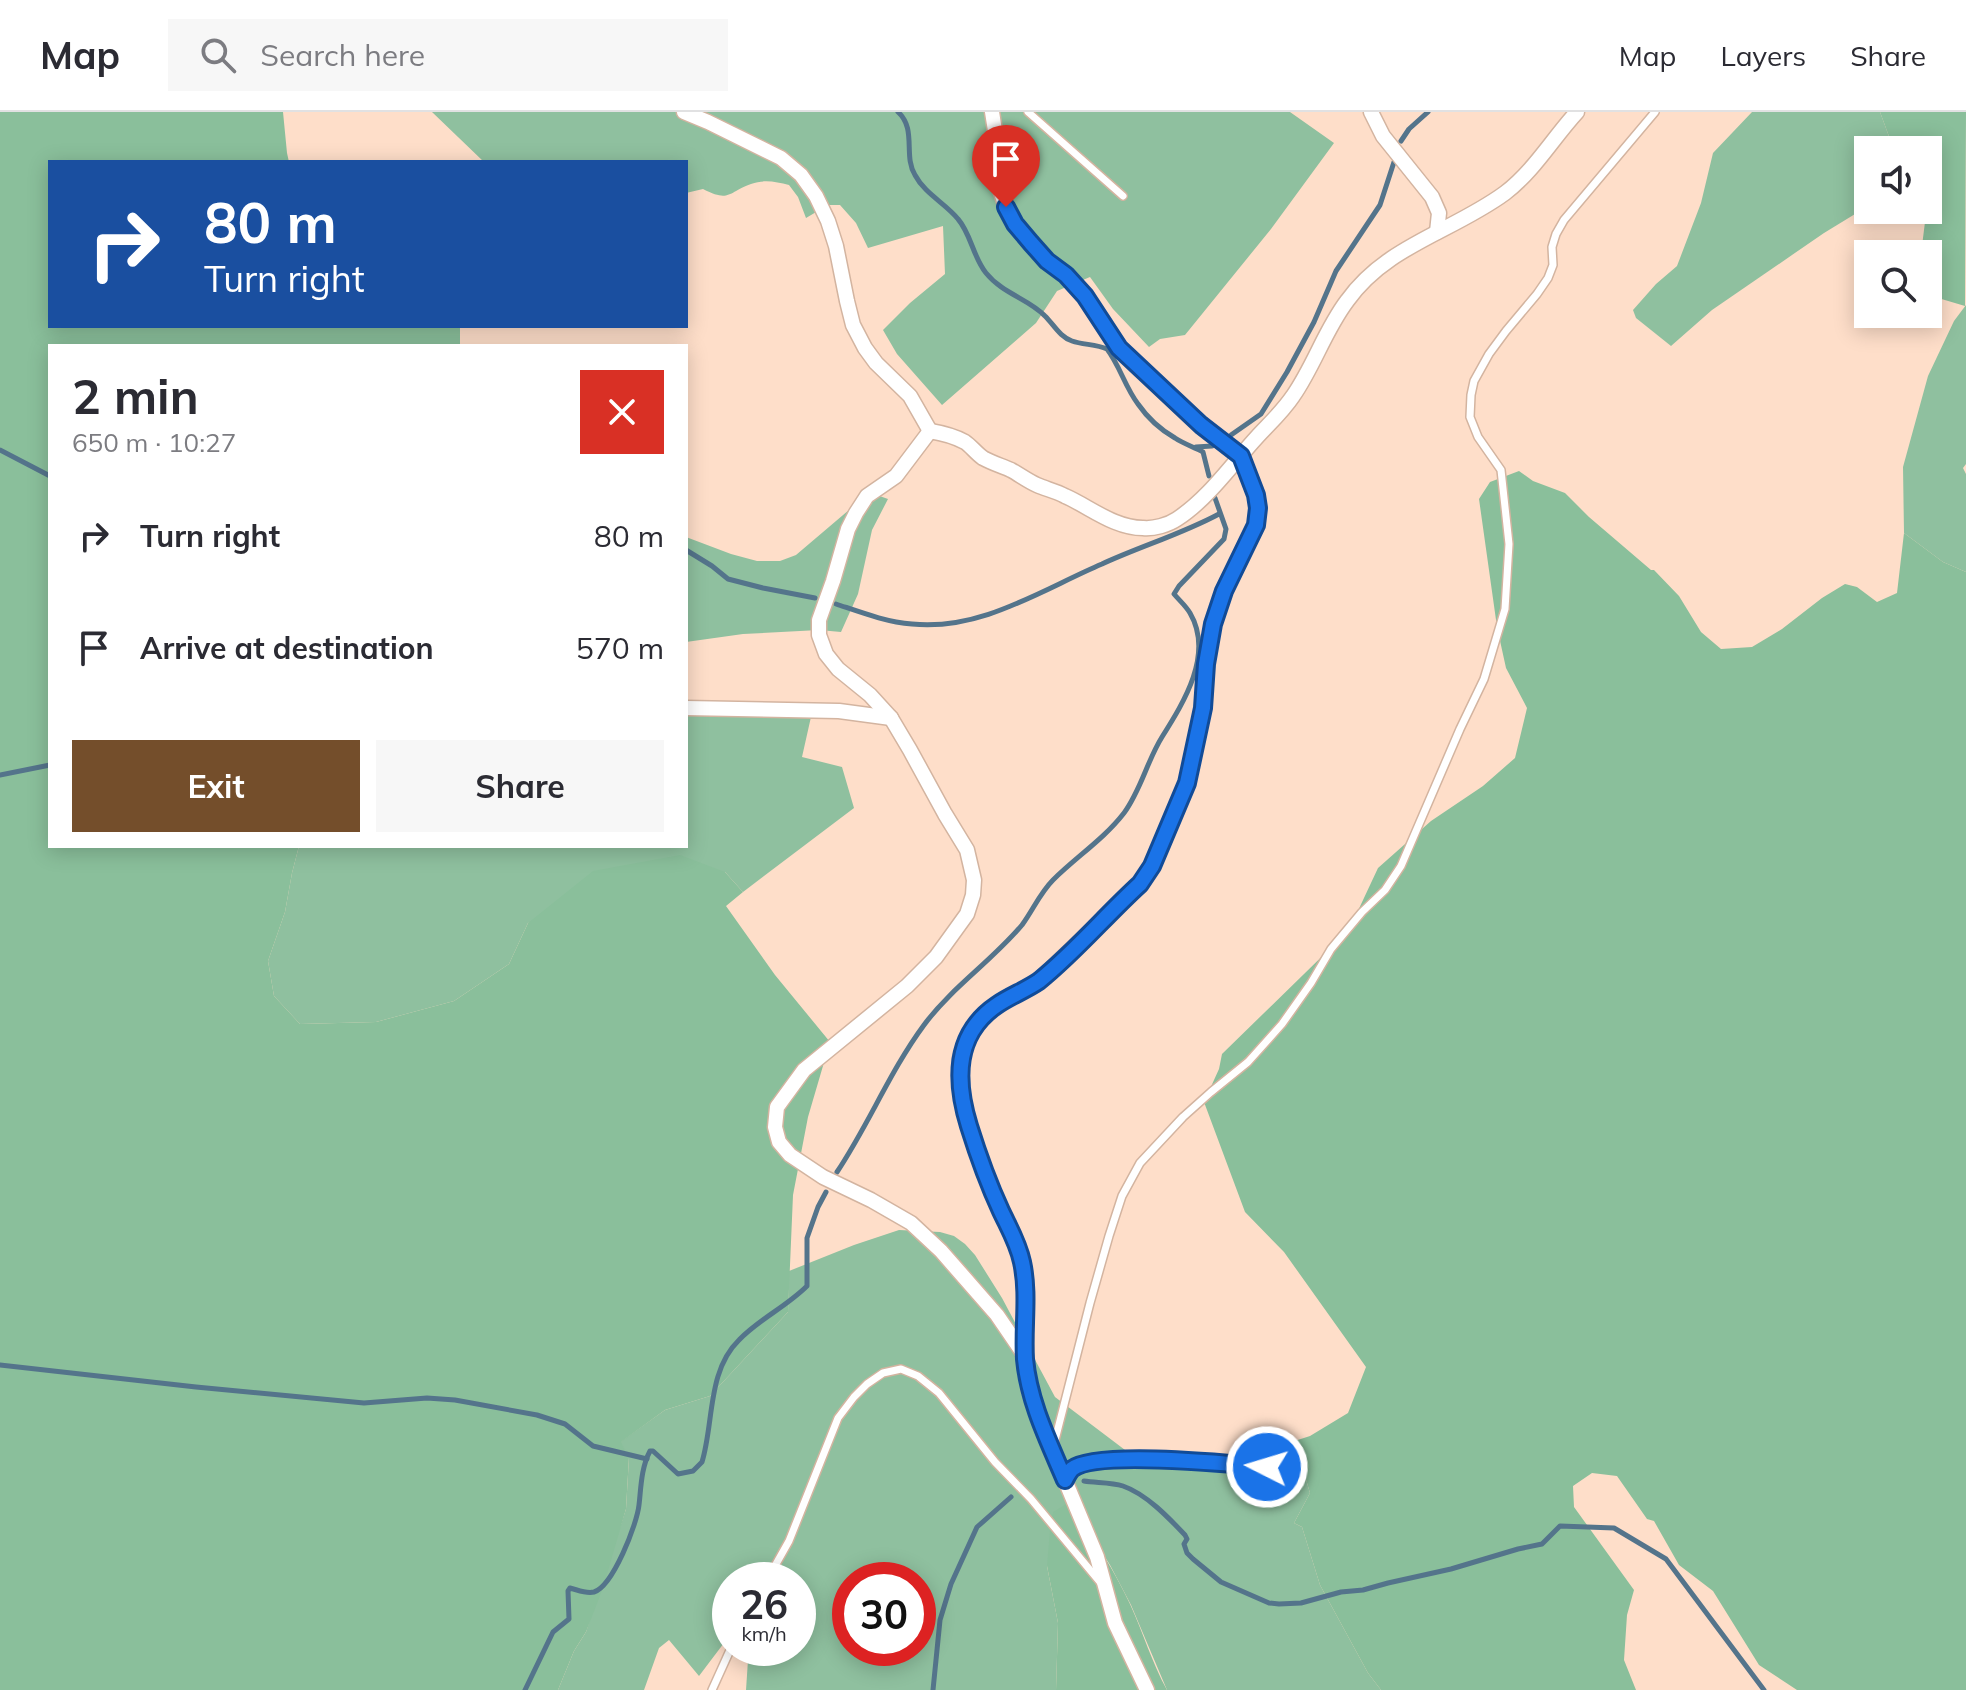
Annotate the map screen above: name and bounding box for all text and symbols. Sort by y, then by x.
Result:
search box [168,19,728,91]
text: Map [40,31,120,79]
icon: search [196,33,240,77]
text: Search here [260,36,425,74]
text: Map [1619,38,1676,73]
text: Layers [1720,38,1806,73]
text: Share [1850,38,1926,73]
pin [972,125,1040,207]
map controls [1854,136,1942,328]
button: sound [1854,136,1942,224]
icon: arrive [984,137,1028,181]
text: 80 m [204,187,337,257]
icon: right [72,192,176,296]
button: search [1854,240,1942,328]
text: Turn right [204,256,365,301]
text: 2 min [72,366,199,426]
button: close [580,370,664,454]
text: 650 m · 10:27 [72,426,236,459]
icon: right [72,514,116,558]
text: Turn right [140,517,280,555]
text: 80 m [594,517,664,555]
icon: arrive [72,626,116,670]
text: Arrive at destination [140,629,434,667]
text: 570 m [576,629,664,667]
button: Exit [72,740,360,832]
button: Share [376,740,664,832]
position arrow [1225,1425,1309,1509]
speed limit sign: 30 [832,1562,936,1666]
text: 26 [740,1579,788,1629]
text: km/h [741,1621,787,1646]

